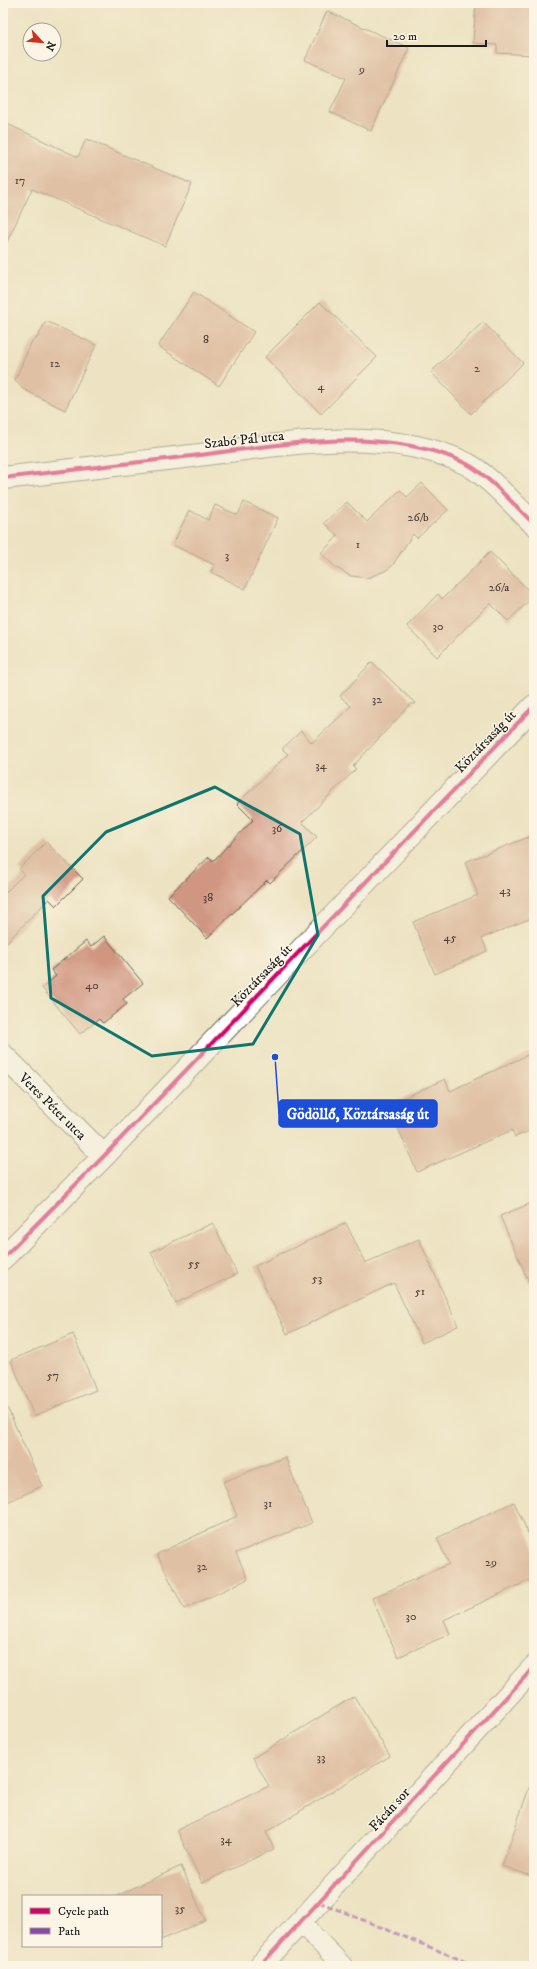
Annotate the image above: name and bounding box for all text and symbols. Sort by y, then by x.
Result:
north arrow [22,22,62,62]
scale bar [387,22,486,48]
text: 20 m [393,29,417,44]
text: N [42,39,58,53]
house number: 9 [358,62,365,77]
house number: 17 [15,173,25,188]
house number: 8 [203,332,209,347]
house number: 12 [50,356,60,371]
house number: 2 [474,361,480,376]
house number: 4 [318,379,326,394]
street label: Szabó Pál utca [203,427,285,453]
house number: 26/b [407,510,429,525]
house number: 1 [356,537,360,552]
house number: 3 [225,548,229,563]
house number: 26/a [489,580,510,595]
house number: 30 [433,619,443,634]
house number: 32 [372,692,382,707]
street label: Köztársaság út [451,706,521,777]
house number: 34 [315,758,328,773]
house number: 36 [272,821,283,836]
house number: 43 [499,883,511,898]
house number: 38 [203,890,213,905]
house number: 45 [444,930,456,945]
street label: Köztársaság út [227,940,297,1011]
house number: 40 [85,978,99,993]
street label: Veres Péter utca [14,1069,90,1144]
callout: Gödöllő, Köztársaság út [279,1100,437,1127]
text: Gödöllő, Köztársaság út [287,1105,429,1124]
house number: 55 [188,1256,200,1271]
house number: 53 [312,1271,322,1286]
house number: 51 [415,1284,425,1299]
house number: 57 [47,1368,59,1383]
house number: 31 [264,1496,272,1511]
house number: 29 [485,1555,497,1570]
house number: 32 [197,1559,207,1574]
house number: 30 [406,1609,416,1624]
house number: 33 [317,1750,325,1765]
street label: Fácán sor [365,1783,415,1835]
house number: 34 [220,1832,233,1847]
legend [22,1895,162,1947]
house number: 35 [175,1901,185,1916]
text: Cycle path [58,1904,110,1919]
text: Path [58,1924,81,1939]

